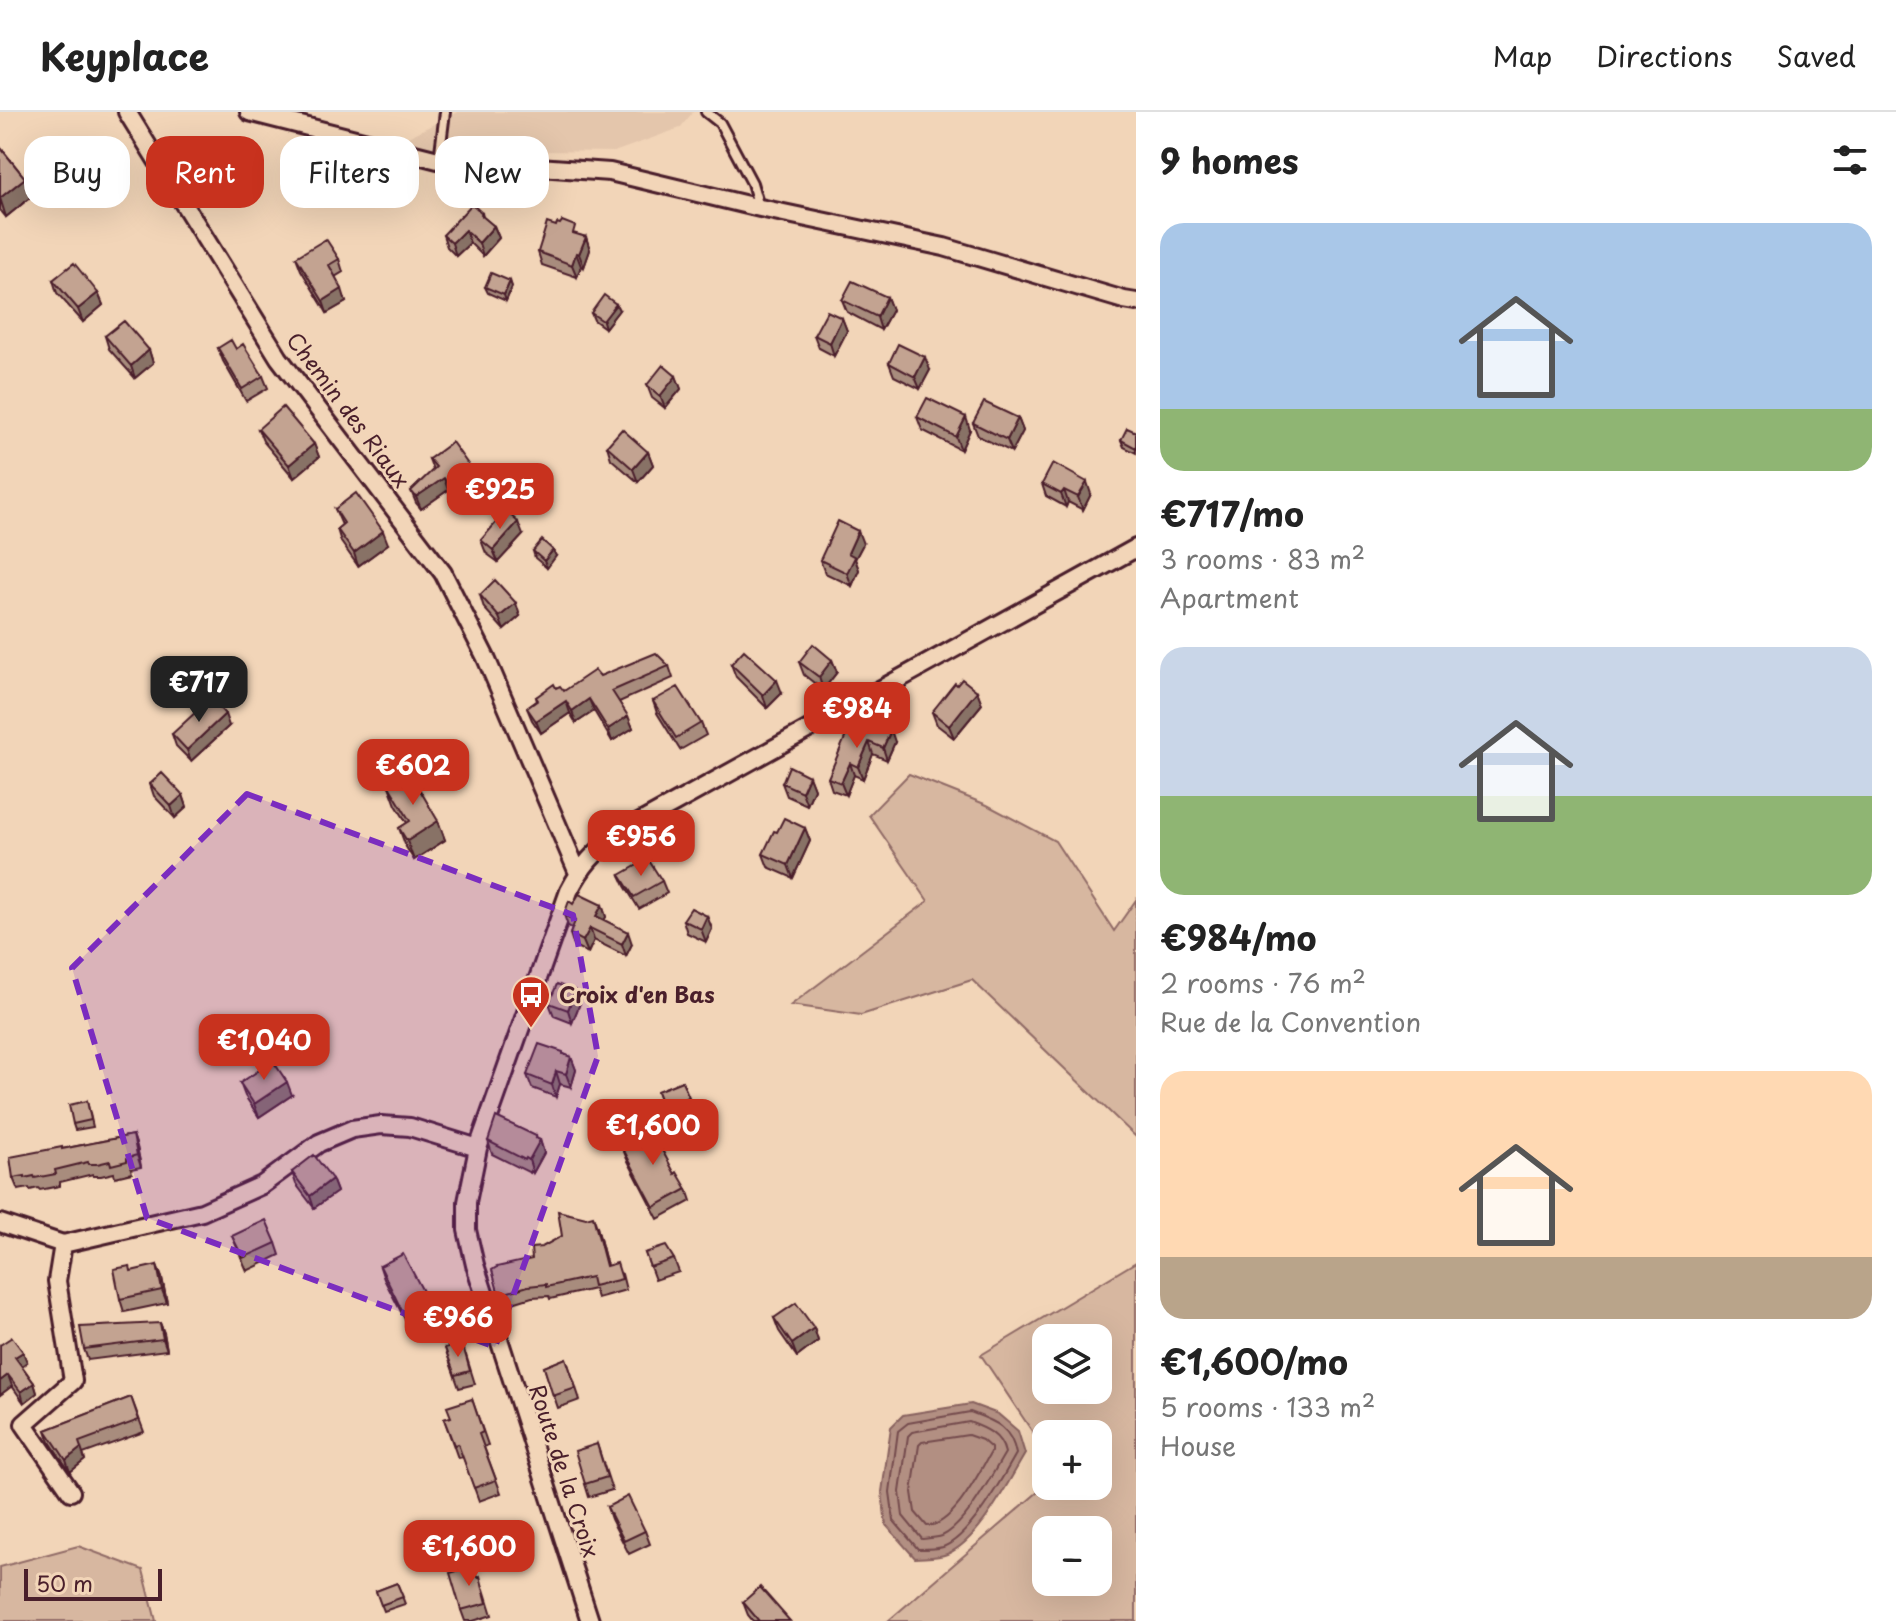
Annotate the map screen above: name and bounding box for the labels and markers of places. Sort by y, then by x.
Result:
pin: €925 [453,463,547,531]
pin: €717 [152,656,246,724]
pin: €984 [810,682,904,750]
pin: €602 [366,739,460,807]
pin: €956 [594,810,688,878]
bus stop icon: Croix d'en Bas [510,974,552,1029]
place label: Croix d'en Bas [559,977,715,1010]
pin: €1,040 [199,1014,329,1082]
pin: €1,600 [588,1099,718,1167]
pin: €966 [411,1291,505,1359]
pin: €1,600 [404,1520,534,1588]

